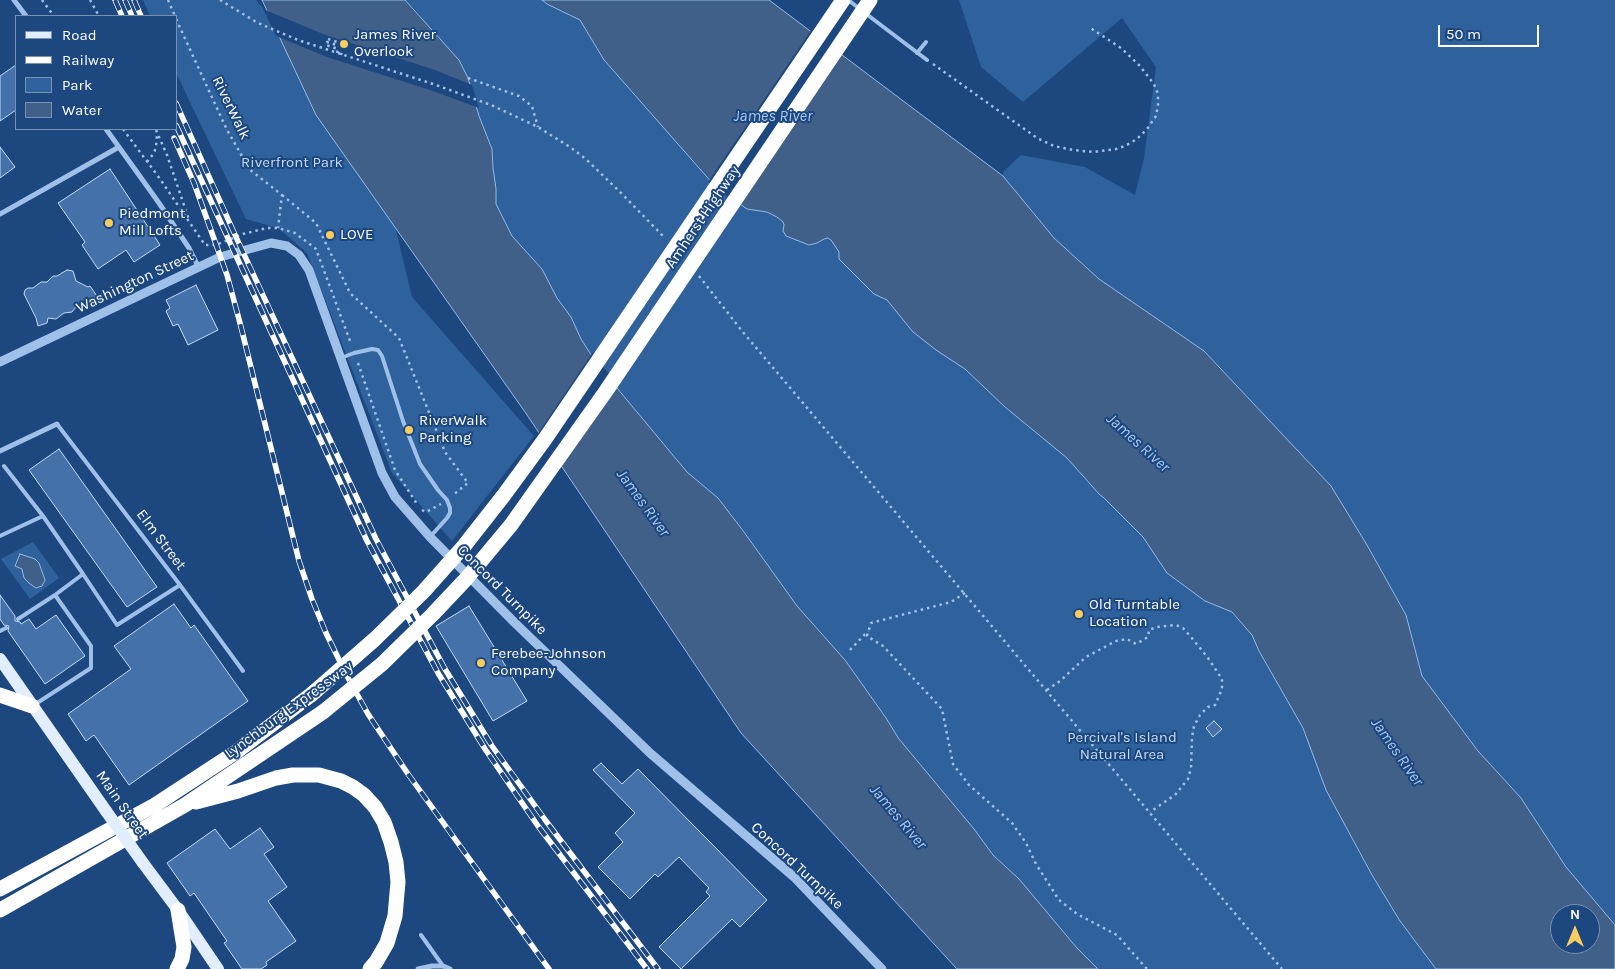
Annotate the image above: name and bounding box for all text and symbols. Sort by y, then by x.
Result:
legend [15,15,178,130]
scale bar [1440,15,1541,47]
text: 50 m [1446,25,1481,43]
text: Road [62,26,97,44]
place label: James River Overlook [354,26,436,61]
marker: James River Overlook [338,38,350,50]
text: Railway [62,51,114,69]
street label: RiverWalk [208,73,254,143]
text: Park [62,76,92,94]
text: Water [62,101,102,119]
water label: James River [733,106,813,126]
park label: Riverfront Park [241,154,343,172]
street label: Amherst Highway [662,162,744,272]
place label: Piedmont Mill Lofts [119,205,185,240]
marker: Piedmont Mill Lofts [103,217,115,229]
place label: LOVE [340,226,373,244]
marker: LOVE [324,229,336,241]
street label: Washington Street [73,247,197,317]
water label: James River [1102,409,1174,477]
place label: RiverWalk Parking [419,412,487,447]
marker: RiverWalk Parking [403,424,415,436]
water label: James River [612,465,674,541]
street label: Elm Street [132,506,190,574]
street label: Concord Turnpike [453,541,551,639]
place label: Old Turntable Location [1089,596,1180,631]
marker: Old Turntable Location [1073,608,1085,620]
place label: Ferebee-Johnson Company [491,645,606,680]
street label: Lynchburg Expressway [221,657,357,763]
marker: Ferebee-Johnson Company [475,657,487,669]
water label: James River [1366,714,1428,790]
park label: Percival's Island Natural Area [1067,729,1177,764]
street label: Main Street [92,767,152,843]
water label: James River [865,781,931,853]
street label: Concord Turnpike [747,819,847,913]
north arrow [1550,904,1600,954]
text: N [1570,906,1580,923]

